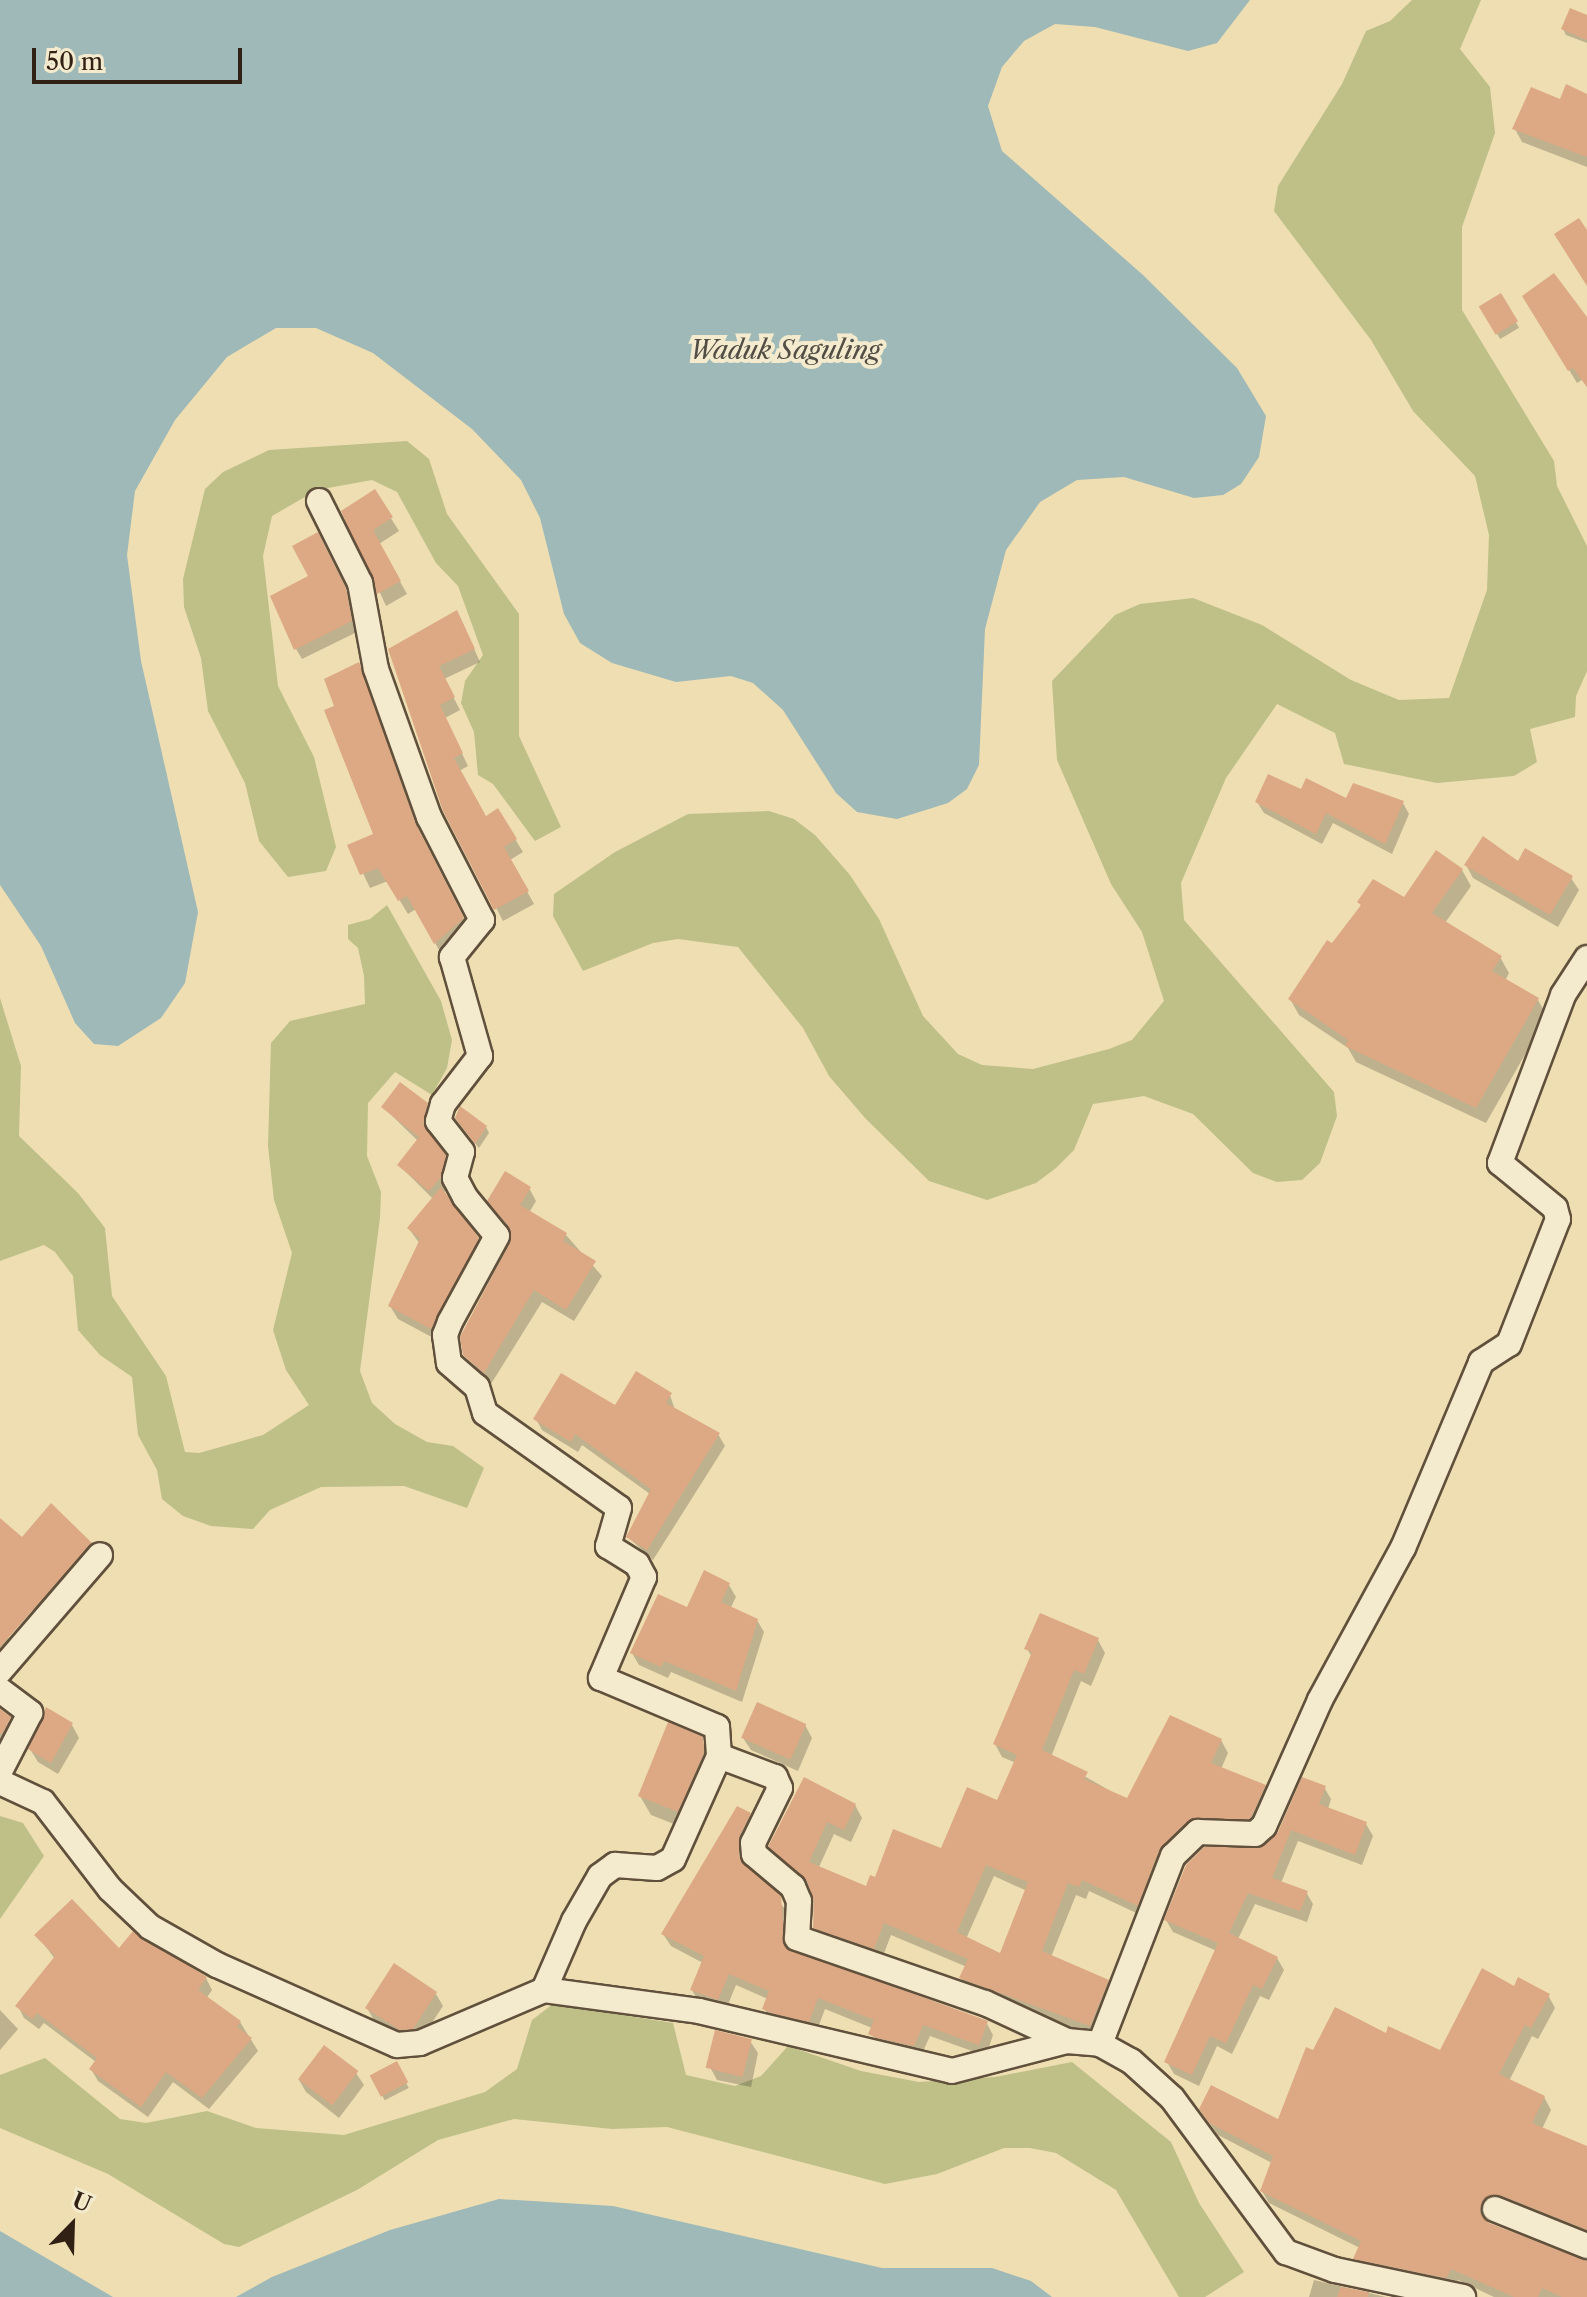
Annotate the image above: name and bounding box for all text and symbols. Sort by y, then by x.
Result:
scale bar [36,32,246,82]
text: 50 m [46,47,103,76]
water label: Waduk Saguling [689,335,881,367]
north arrow [32,2185,112,2265]
text: U [68,2187,95,2218]

